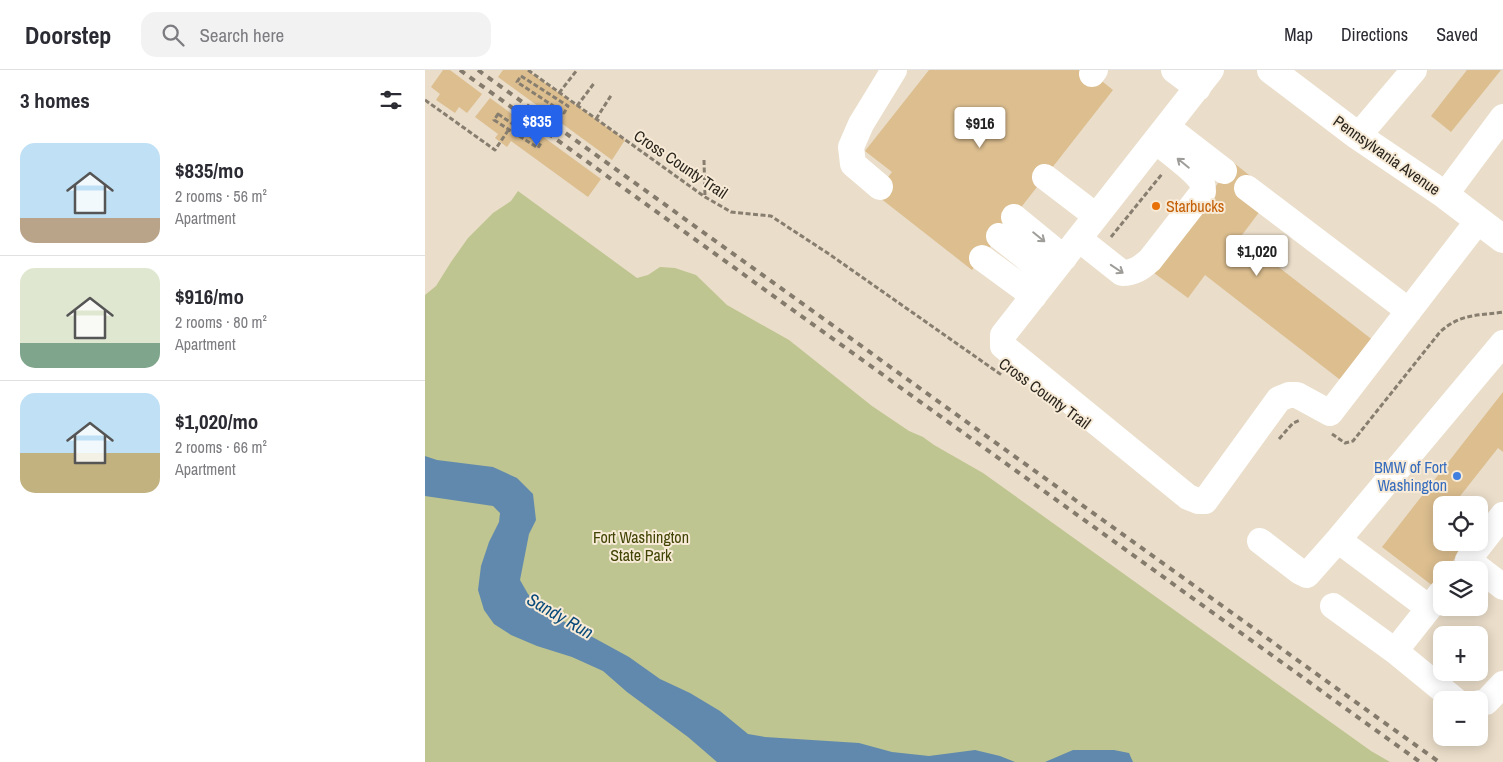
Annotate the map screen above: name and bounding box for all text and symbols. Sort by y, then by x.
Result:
search box [141,12,491,57]
text: Doorstep [25,19,111,51]
icon: search [159,21,187,49]
text: Search here [199,22,284,48]
text: Map [1284,22,1313,47]
text: Directions [1341,22,1408,47]
text: Saved [1436,22,1478,47]
text: 3 homes [20,86,90,115]
icon: filters [377,86,405,114]
pin: $835 [507,104,567,147]
pin: $916 [950,106,1010,149]
text: $835 [522,110,552,132]
street label: Pennsylvania Avenue [1329,110,1445,200]
text: $916 [965,112,995,134]
street label: Cross County Trail [630,124,732,204]
text: $835/mo [175,156,244,185]
one-way arrow [1176,158,1189,169]
icon: home [60,163,120,223]
text: 2 rooms · 56 m² [175,185,267,207]
place label: Starbucks [1166,195,1224,217]
marker: Starbucks [1150,200,1162,212]
text: Apartment [175,207,236,229]
one-way arrow [1032,232,1045,243]
pin: $1,020 [1216,234,1298,277]
text: $1,020 [1237,240,1277,262]
one-way arrow [1110,263,1124,274]
text: $916/mo [175,282,244,311]
icon: home [60,288,120,348]
text: 2 rooms · 80 m² [175,311,267,333]
text: Apartment [175,333,236,355]
street label: Cross County Trail [995,352,1095,434]
text: $1,020/mo [175,407,258,436]
icon: home [60,413,120,473]
text: 2 rooms · 66 m² [175,436,267,458]
place label: BMW of Fort Washington [1374,456,1447,496]
text: Apartment [175,458,236,480]
marker: BMW of Fort Washington [1451,470,1463,482]
map controls [1433,496,1488,746]
button: locate [1433,496,1488,551]
park label: Fort Washington State Park [593,526,689,566]
button: layers [1433,561,1488,616]
water label: Sandy Run [522,586,598,645]
button: + [1433,626,1488,681]
button: − [1433,691,1488,746]

